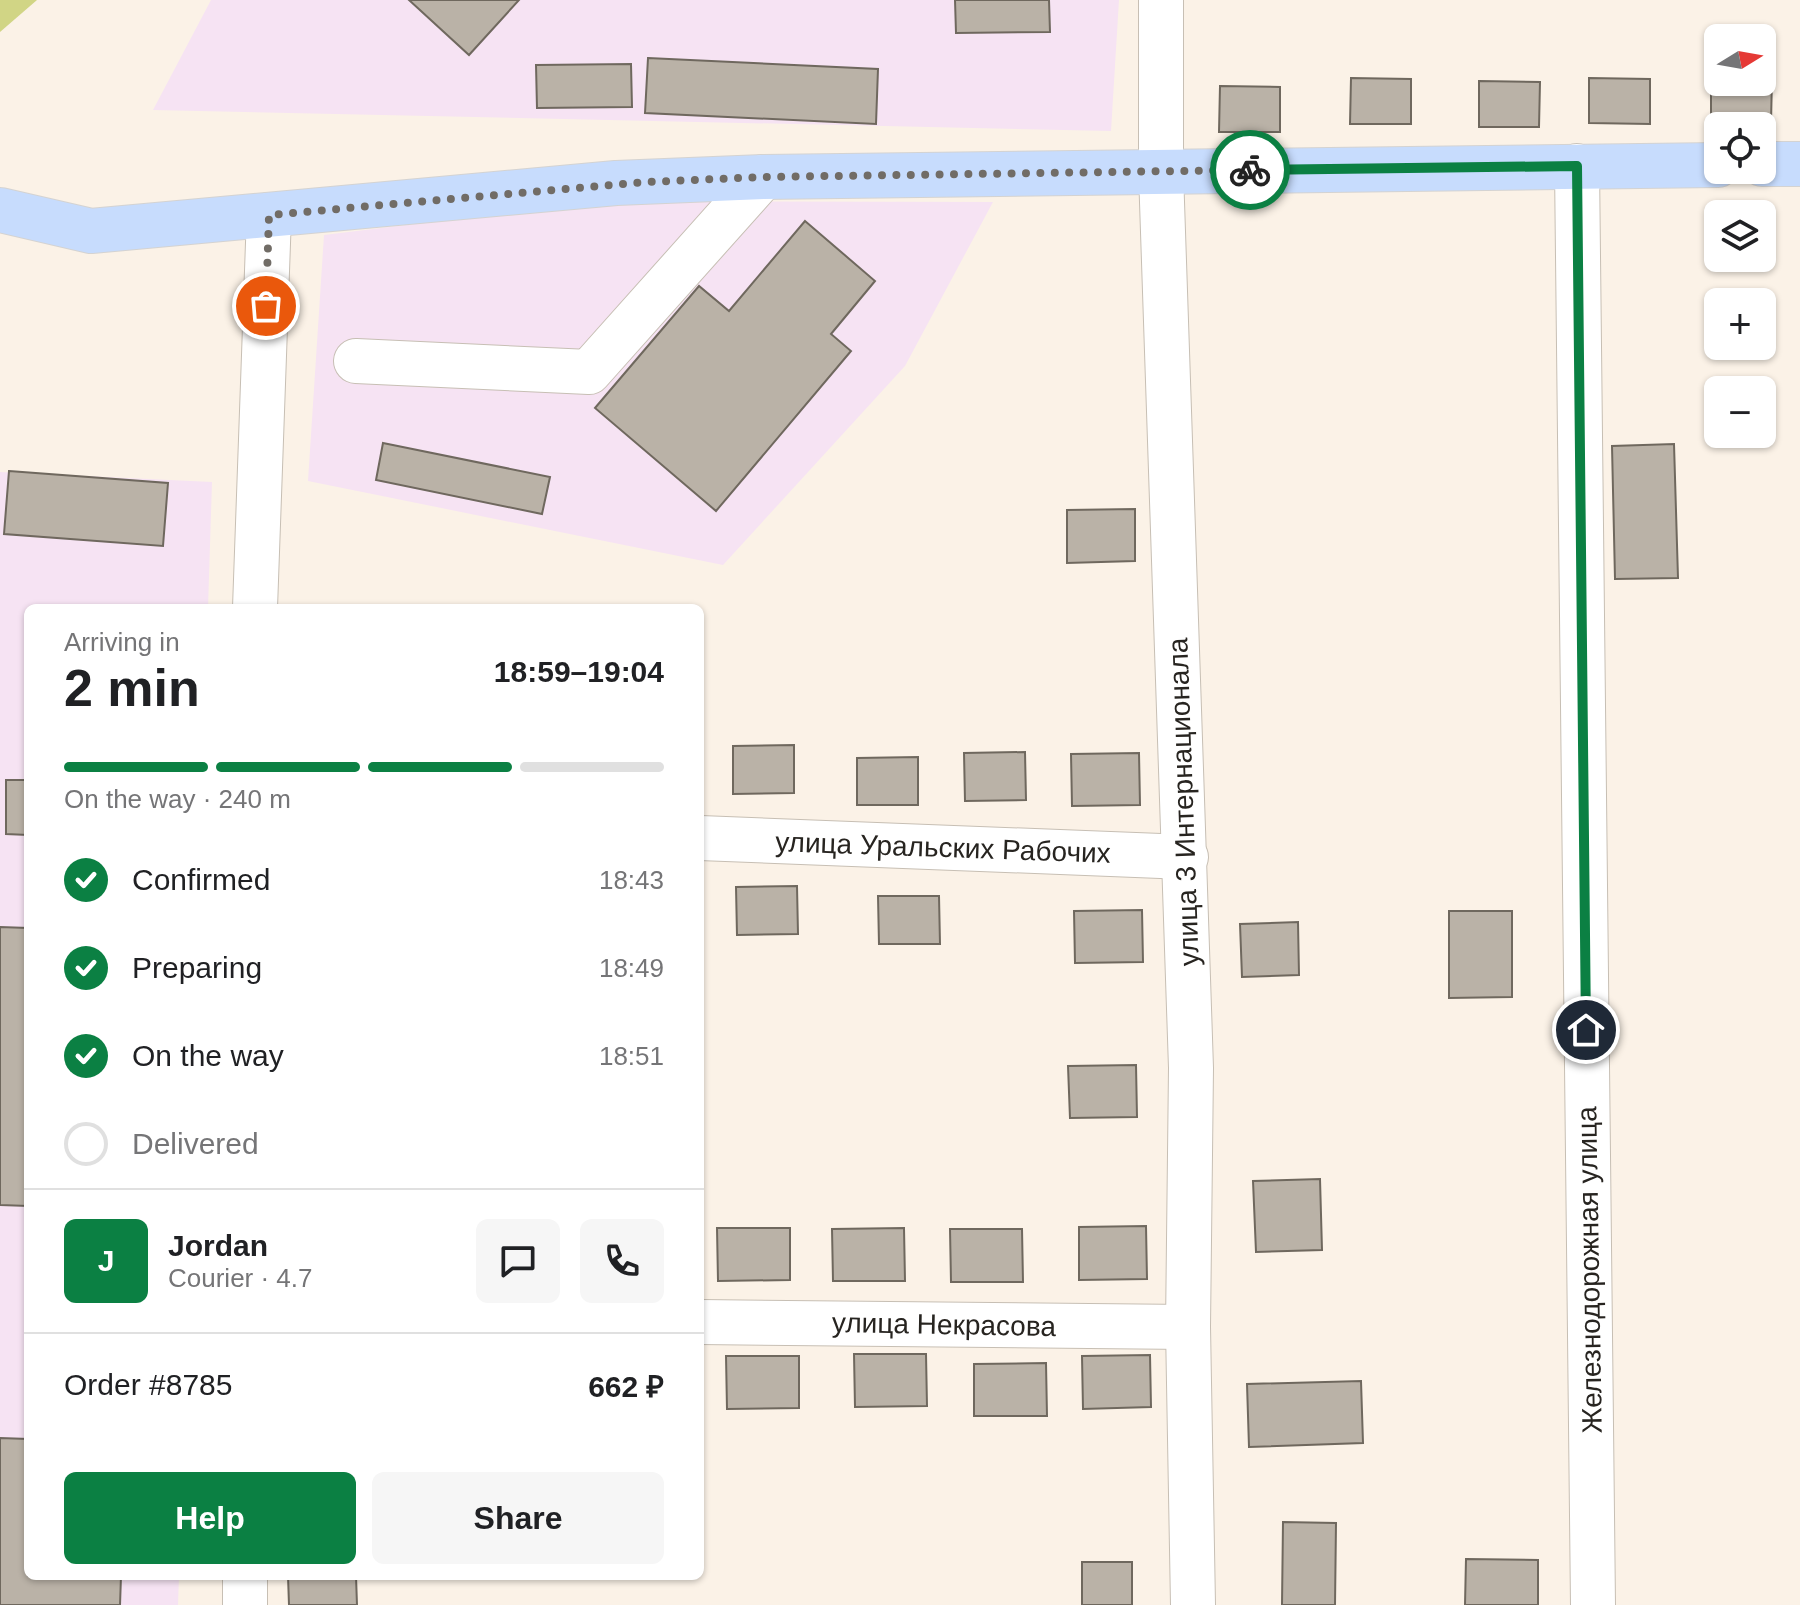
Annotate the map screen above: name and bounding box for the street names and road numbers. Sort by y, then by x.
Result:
street label: улица 3 Интернационала [1162,637,1205,967]
street label: улица Уральских Рабочих [775,826,1111,869]
street label: Железнодорожная улица [1571,1106,1608,1434]
street label: улица Некрасова [832,1307,1057,1342]

